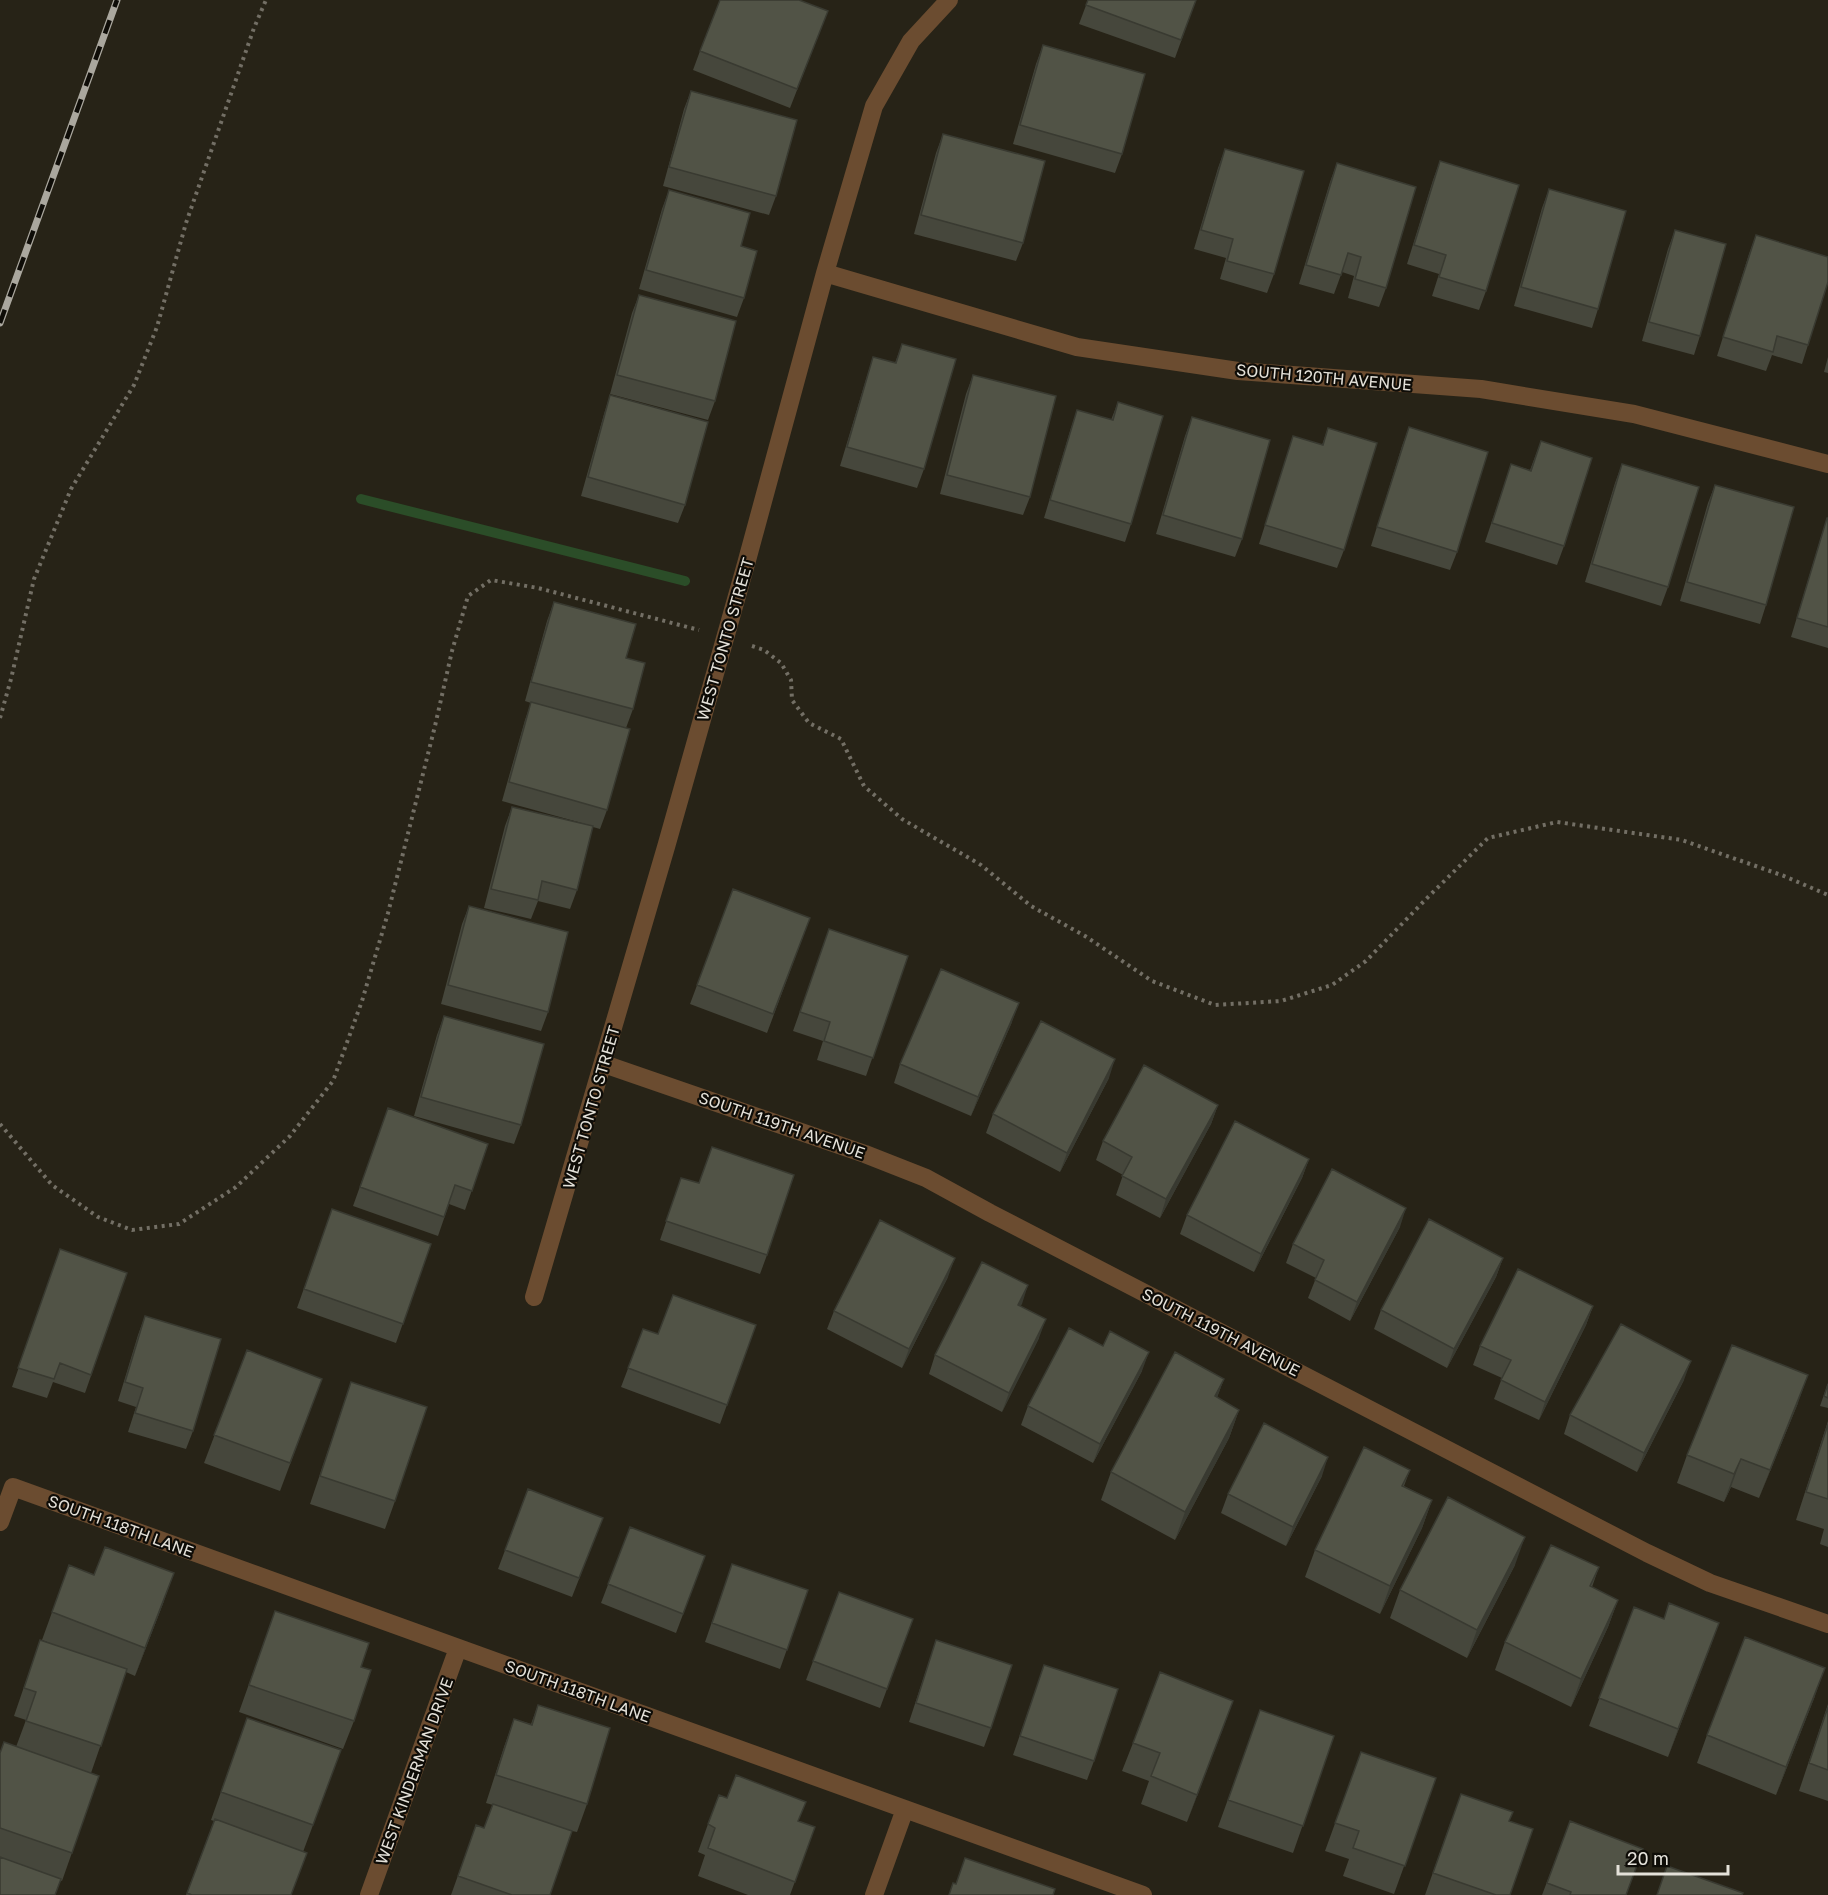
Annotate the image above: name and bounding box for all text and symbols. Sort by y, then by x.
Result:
street label: SOUTH 120TH AVENUE [1235,359,1413,395]
street label: WEST TONTO STREET [692,555,758,723]
street label: WEST TONTO STREET [558,1023,624,1191]
street label: SOUTH 119TH AVENUE [696,1087,868,1163]
street label: SOUTH 119TH AVENUE [1139,1283,1303,1381]
street label: SOUTH 118TH LANE [45,1490,197,1562]
street label: SOUTH 118TH LANE [502,1655,654,1727]
street label: WEST KINDERMAN DRIVE [371,1675,457,1867]
scale bar [1618,1838,1728,1876]
text: 20 m [1627,1847,1669,1869]

